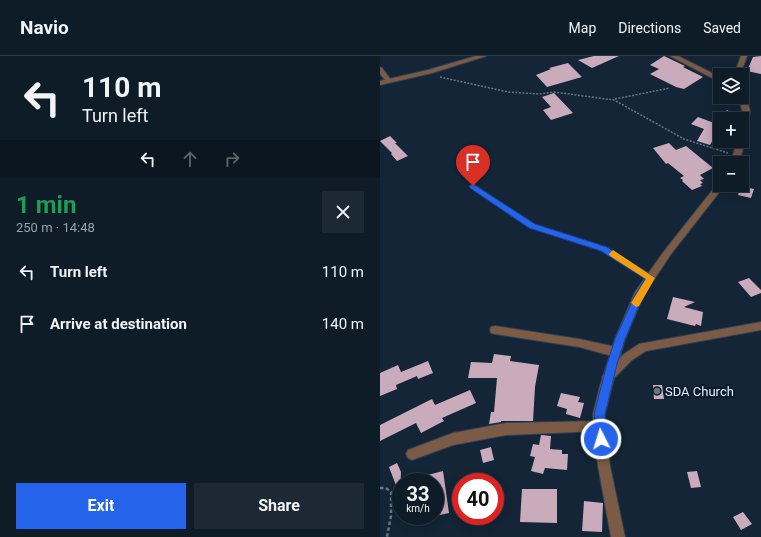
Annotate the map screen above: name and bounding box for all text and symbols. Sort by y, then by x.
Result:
text: Navio [20,16,69,39]
text: Map [569,20,596,36]
text: Directions [618,20,681,36]
text: Saved [703,20,741,36]
map controls [713,68,749,192]
button: layers [713,68,749,104]
text: 110 m [82,71,161,104]
icon: left [16,72,68,124]
text: Turn left [82,105,148,126]
button: + [713,112,749,148]
pin [456,145,490,186]
icon: left [137,148,159,170]
icon: ahead [179,148,201,170]
icon: right [221,148,243,170]
icon: arrive [462,151,484,173]
button: − [713,156,749,192]
text: 1 min [16,191,76,219]
button: close [322,191,364,233]
text: 250 m · 14:48 [16,220,95,235]
icon: left [16,261,38,283]
text: Turn left [50,263,107,281]
text: 110 m [322,263,364,281]
icon: arrive [16,313,38,335]
text: Arrive at destination [50,315,187,333]
text: 140 m [322,315,364,333]
place label: SDA Church [665,384,734,399]
marker: SDA Church [652,386,662,396]
position arrow [580,418,622,460]
speed limit sign: 40 [452,473,504,525]
text: 33 [407,482,429,506]
button: Exit [16,483,186,529]
button: Share [194,483,364,529]
text: km/h [406,503,430,514]

